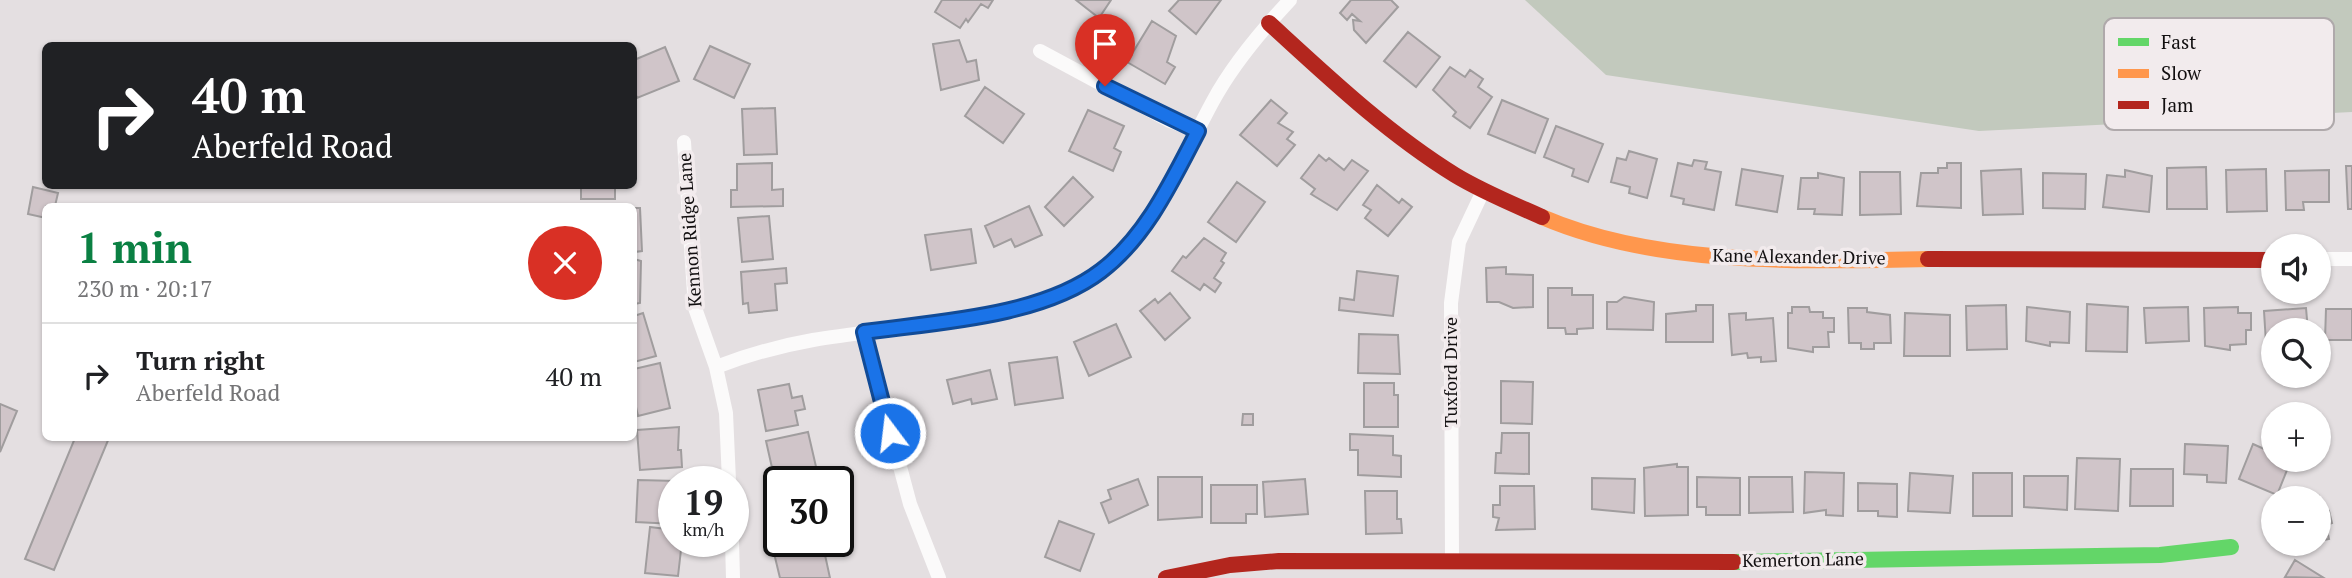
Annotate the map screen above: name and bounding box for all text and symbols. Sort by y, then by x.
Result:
pin [1075,14,1135,86]
legend [2104,18,2334,130]
icon: arrive [1086,25,1124,63]
text: Fast [2161,29,2196,54]
text: Slow [2161,60,2202,85]
text: 40 m [192,62,306,127]
icon: right [77,70,168,161]
text: Jam [2161,92,2194,117]
text: Aberfeld Road [192,125,393,167]
street label: Kennon Ridge Lane [672,152,706,308]
text: 1 min [77,219,192,275]
button: close [528,226,602,300]
map controls [2261,234,2331,556]
button: sound [2261,234,2331,304]
street label: Kane Alexander Drive [1712,242,1886,270]
text: 230 m · 20:17 [77,273,212,304]
street label: Tuxford Drive [1438,317,1462,427]
button: search [2261,318,2331,388]
text: Turn right [136,343,265,377]
icon: right [77,357,115,395]
text: 40 m [546,359,602,393]
text: Aberfeld Road [136,377,280,408]
position arrow [853,396,927,470]
button: + [2261,402,2331,472]
speed limit sign: 30 [763,466,854,557]
text: 19 [684,479,723,525]
button: − [2261,486,2331,556]
text: km/h [683,517,724,541]
street label: Kemerton Lane [1742,546,1864,572]

